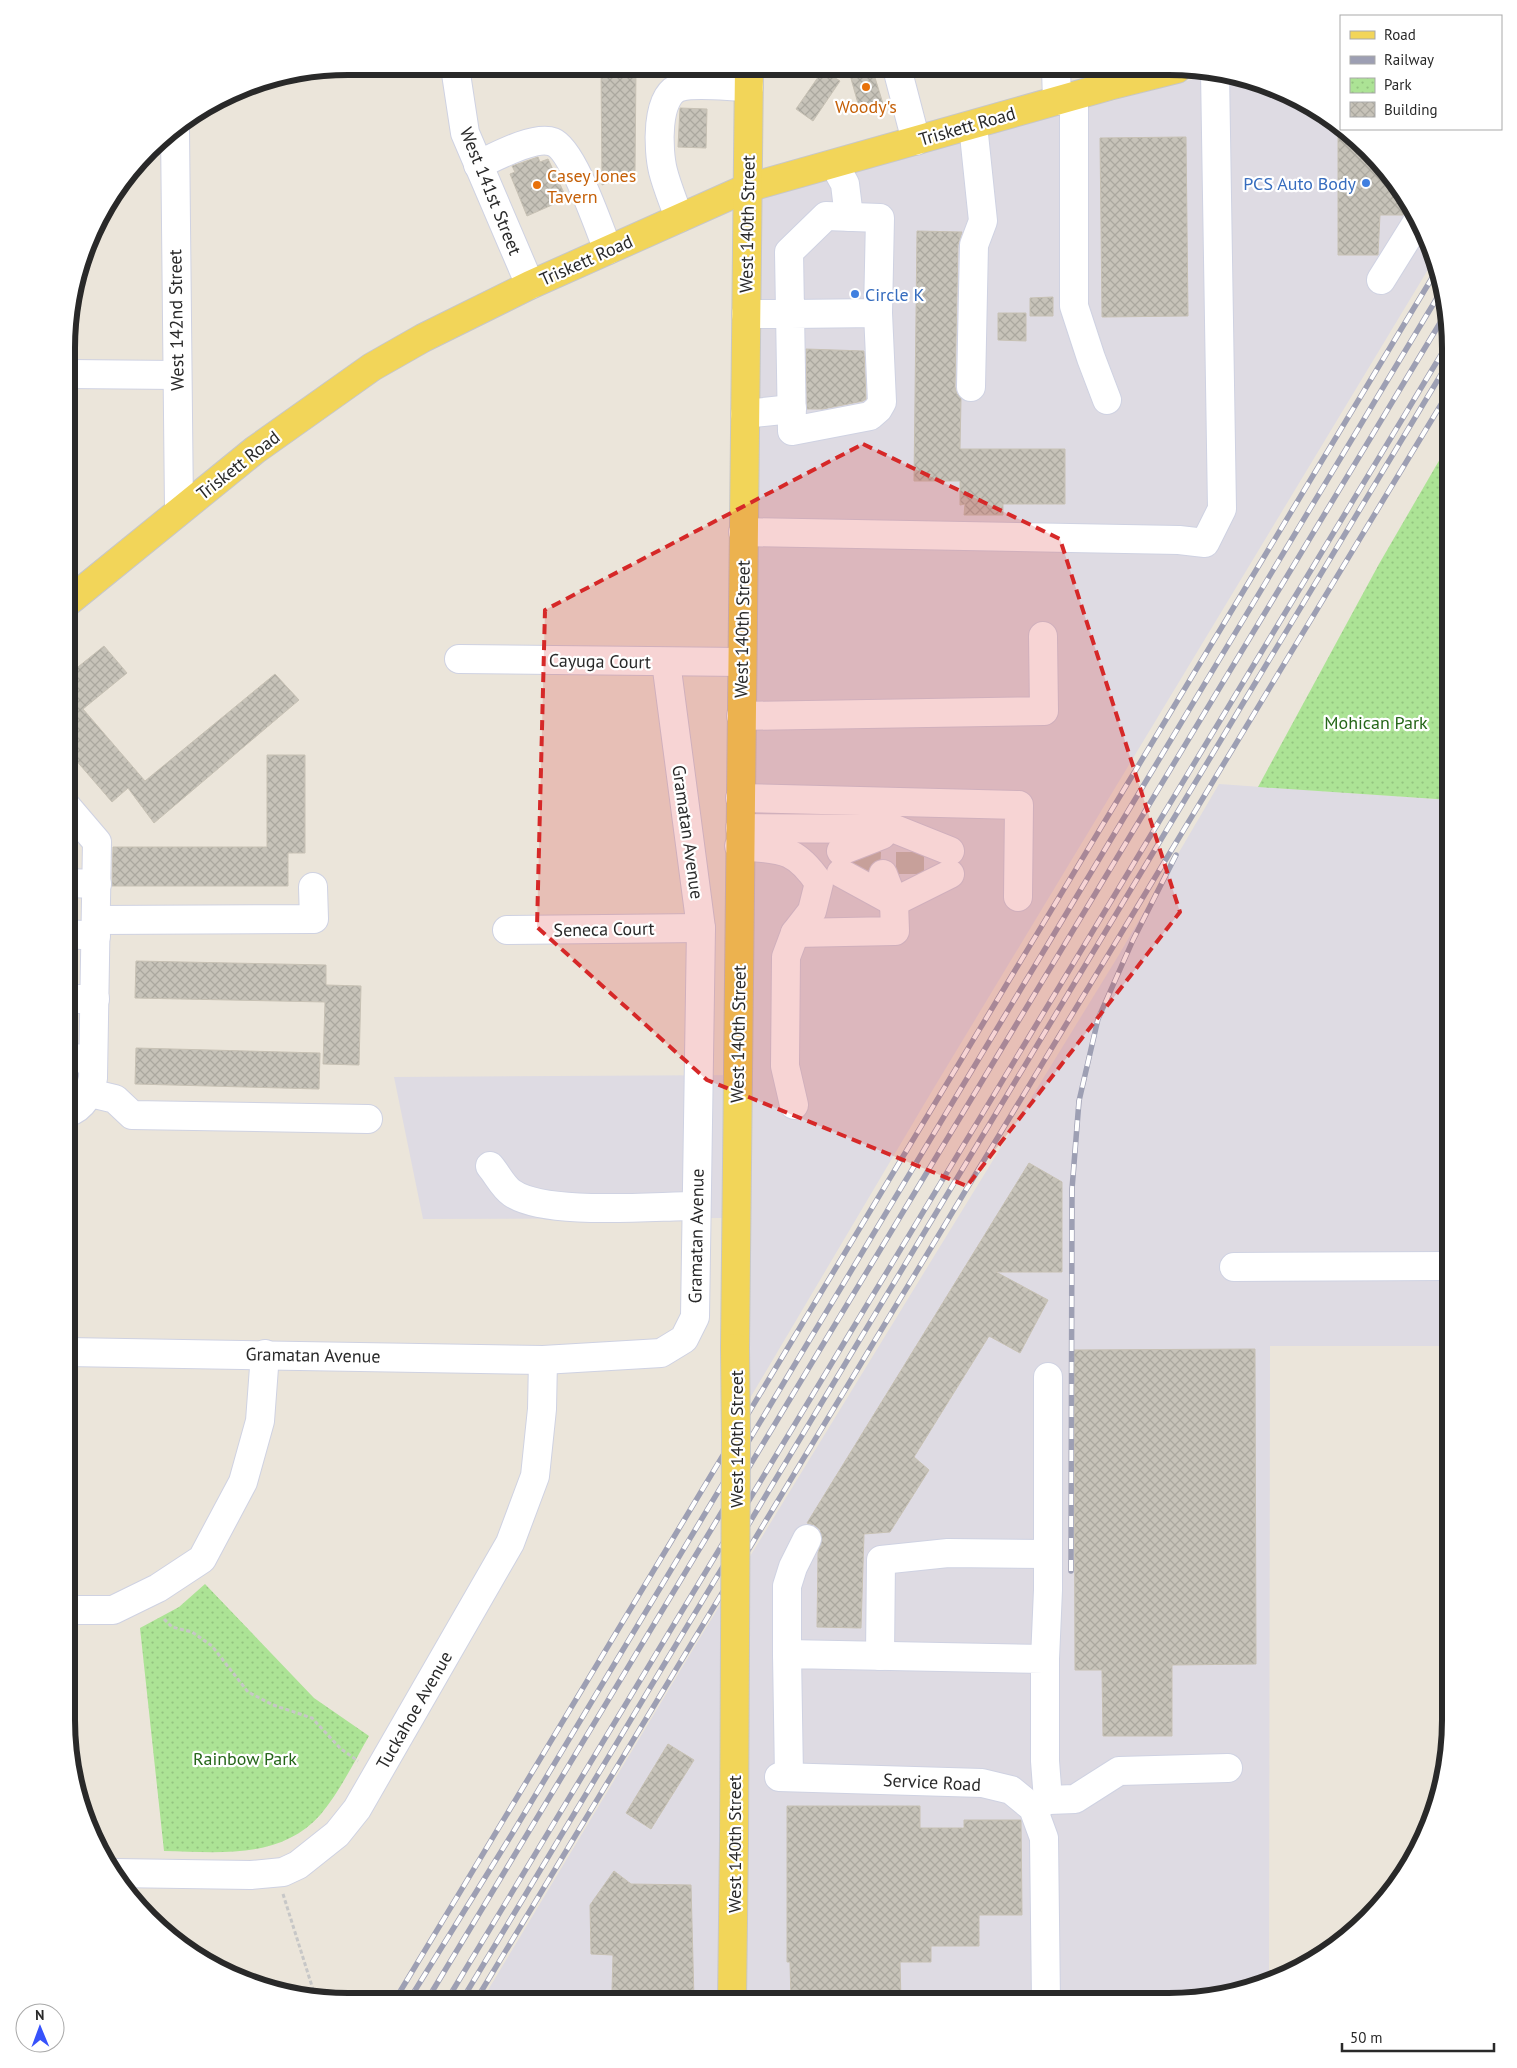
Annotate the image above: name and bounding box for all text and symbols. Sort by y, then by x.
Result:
legend [1340,15,1502,130]
text: Road [1384,25,1416,44]
text: Railway [1384,50,1434,69]
text: Park [1384,75,1412,94]
marker: Woody's [860,81,872,93]
place label: Woody's [835,95,897,118]
text: Building [1384,100,1438,119]
street label: Triskett Road [916,101,1018,151]
street label: West 141st Street [455,124,527,258]
street label: West 140th Street [734,155,760,293]
place label: Casey Jones Tavern [547,164,636,208]
place label: PCS Auto Body [1243,172,1357,195]
marker: PCS Auto Body [1360,177,1372,189]
marker: Casey Jones Tavern [531,179,543,191]
street label: Triskett Road [536,229,636,291]
street label: West 142nd Street [163,249,189,391]
place label: Circle K [865,283,925,306]
marker: Circle K [849,288,861,300]
street label: Triskett Road [192,425,284,505]
street label: West 140th Street [729,560,755,698]
street label: Cayuga Court [549,649,651,673]
park label: Mohican Park [1324,711,1428,734]
street label: Gramatan Avenue [667,764,709,900]
street label: Seneca Court [553,917,655,941]
street label: West 140th Street [725,965,751,1103]
street label: Gramatan Avenue [683,1168,709,1304]
street label: Gramatan Avenue [245,1342,381,1368]
street label: West 140th Street [725,1370,748,1508]
street label: Tuckahoe Avenue [371,1647,457,1773]
park label: Rainbow Park [193,1747,297,1770]
street label: Service Road [882,1768,982,1796]
street label: West 140th Street [723,1775,746,1913]
north arrow [15,2003,65,2053]
text: N [35,2006,45,2024]
scale bar [1342,2020,1494,2052]
text: 50 m [1350,2028,1383,2047]

